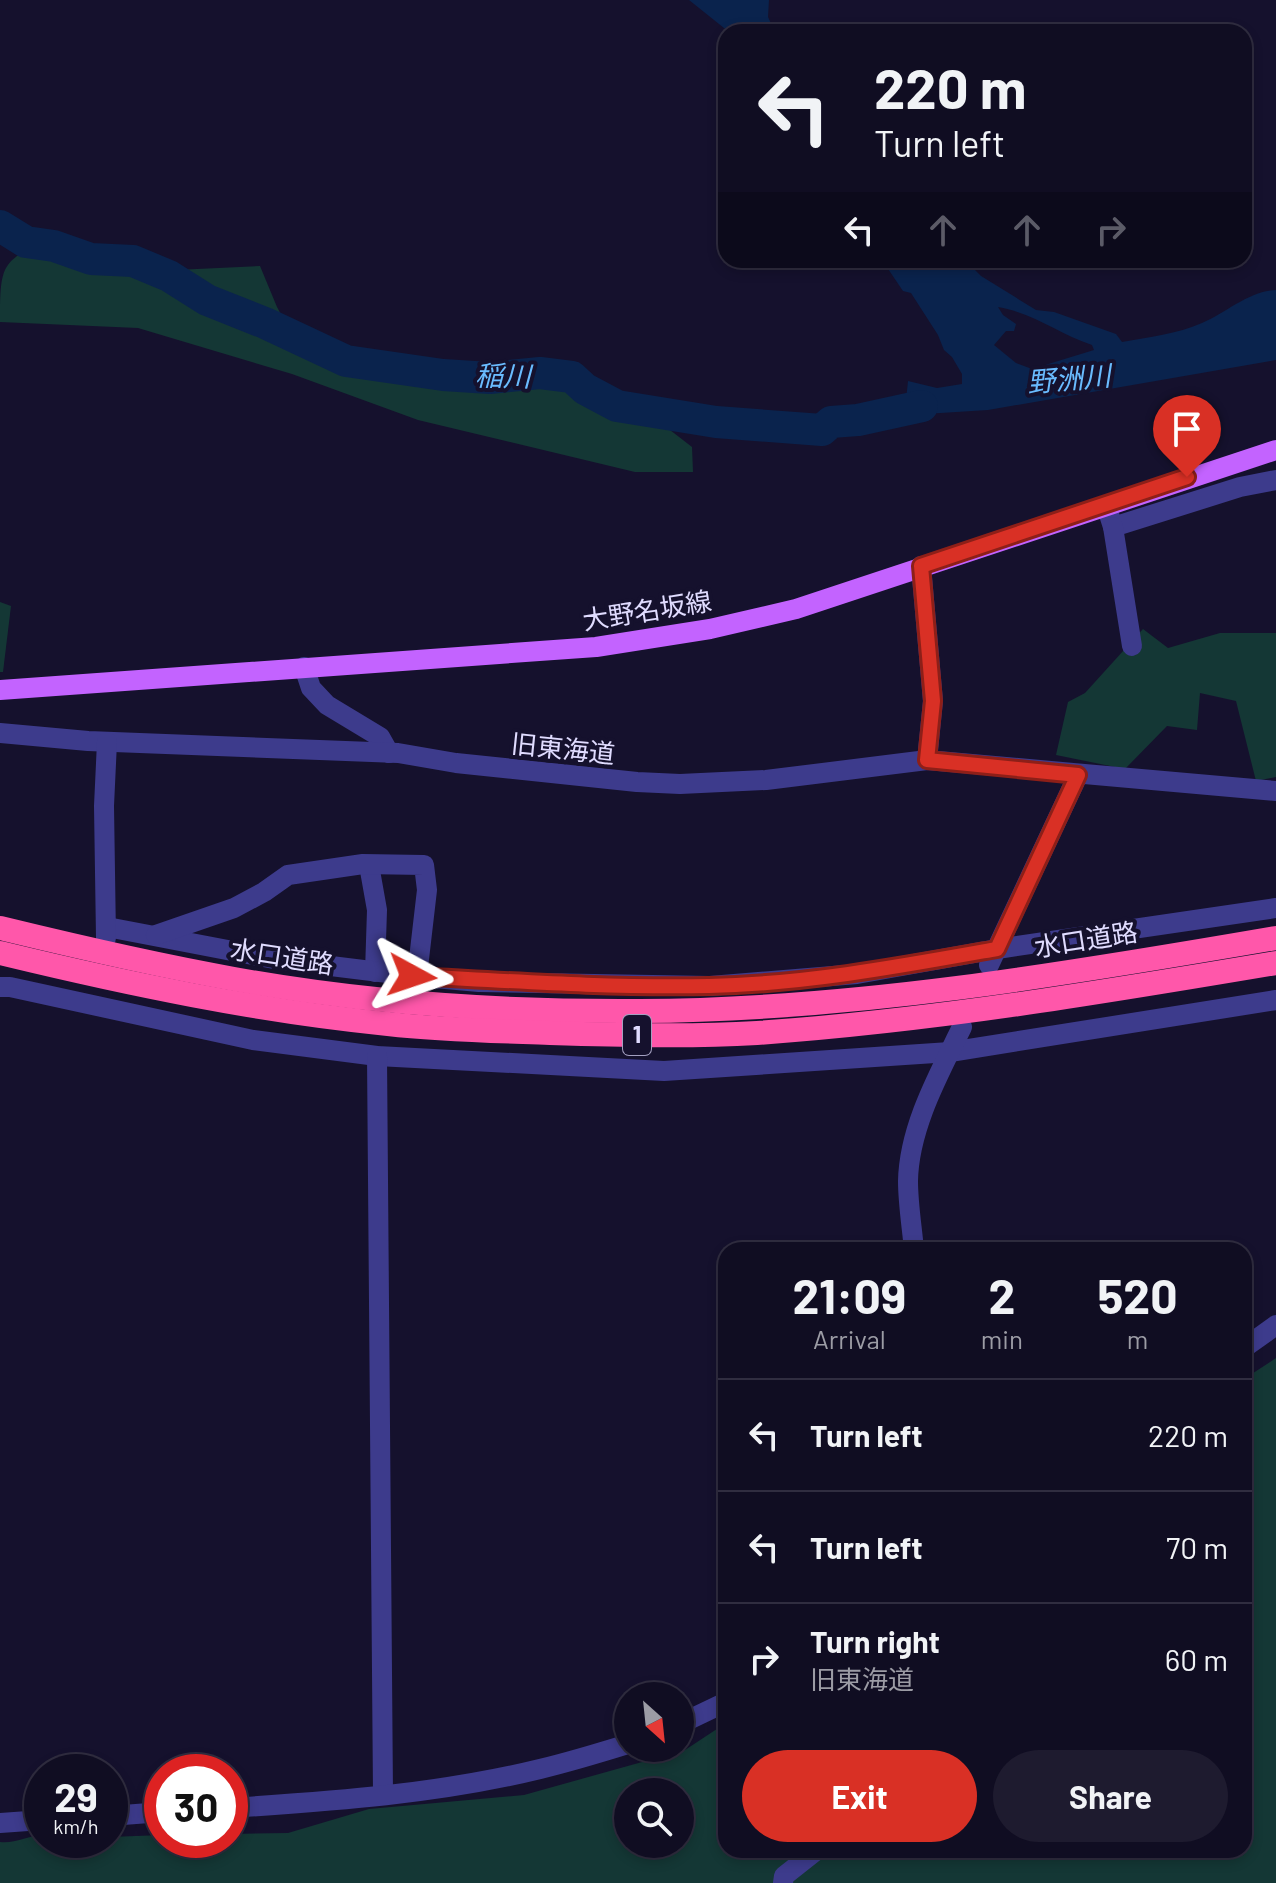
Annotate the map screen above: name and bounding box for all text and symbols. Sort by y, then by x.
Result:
text: 220 m [874,53,1027,120]
icon: left [742,56,846,160]
text: Turn left [874,121,1005,164]
icon: left [837,208,881,252]
icon: ahead [921,208,965,252]
icon: ahead [1005,208,1049,252]
icon: right [1089,208,1133,252]
water label: 野洲川 [1026,357,1115,399]
water label: 稲川 [475,358,534,393]
pin [1153,395,1221,477]
icon: arrive [1165,407,1209,451]
street label: 大野名坂線 [580,584,713,635]
street label: 旧東海道 [510,727,616,768]
street label: 水口道路 [1032,915,1140,962]
street label: 水口道路 [228,932,336,979]
position arrow [370,934,454,1018]
road number: 1 [623,1015,651,1055]
text: 21:09 [792,1266,906,1324]
text: 2 [988,1266,1015,1324]
text: 520 [1097,1266,1178,1324]
text: Arrival [813,1323,886,1354]
text: min [981,1323,1023,1354]
text: m [1127,1323,1148,1354]
icon: left [742,1413,786,1457]
text: Turn left [810,1417,923,1453]
text: 220 m [1148,1417,1228,1453]
icon: left [742,1525,786,1569]
text: Turn left [810,1529,923,1565]
text: 70 m [1166,1529,1228,1565]
text: Turn right [810,1623,940,1659]
icon: right [742,1637,786,1681]
text: 60 m [1165,1641,1228,1677]
text: 旧東海道 [810,1663,914,1694]
north arrow [614,1682,694,1762]
map controls [614,1682,694,1858]
button: Exit [742,1750,977,1842]
button: Share [993,1750,1228,1842]
speed limit sign: 30 [144,1754,248,1858]
text: 29 [54,1772,98,1820]
button: search [614,1778,694,1858]
text: km/h [53,1814,99,1838]

